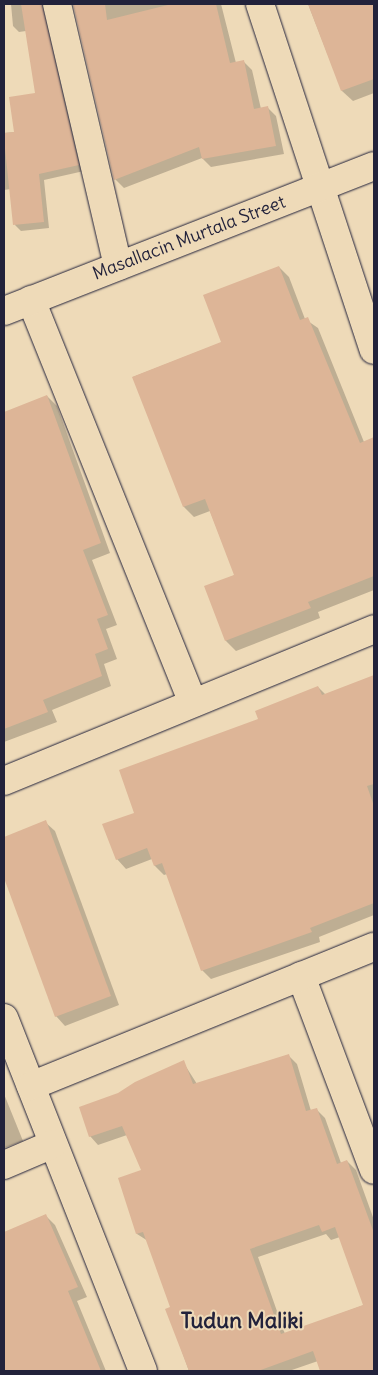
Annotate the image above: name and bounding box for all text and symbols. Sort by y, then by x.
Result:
street label: Masallacin Murtala Street [90,191,288,285]
district label: Tudun Maliki [181,1308,303,1334]

